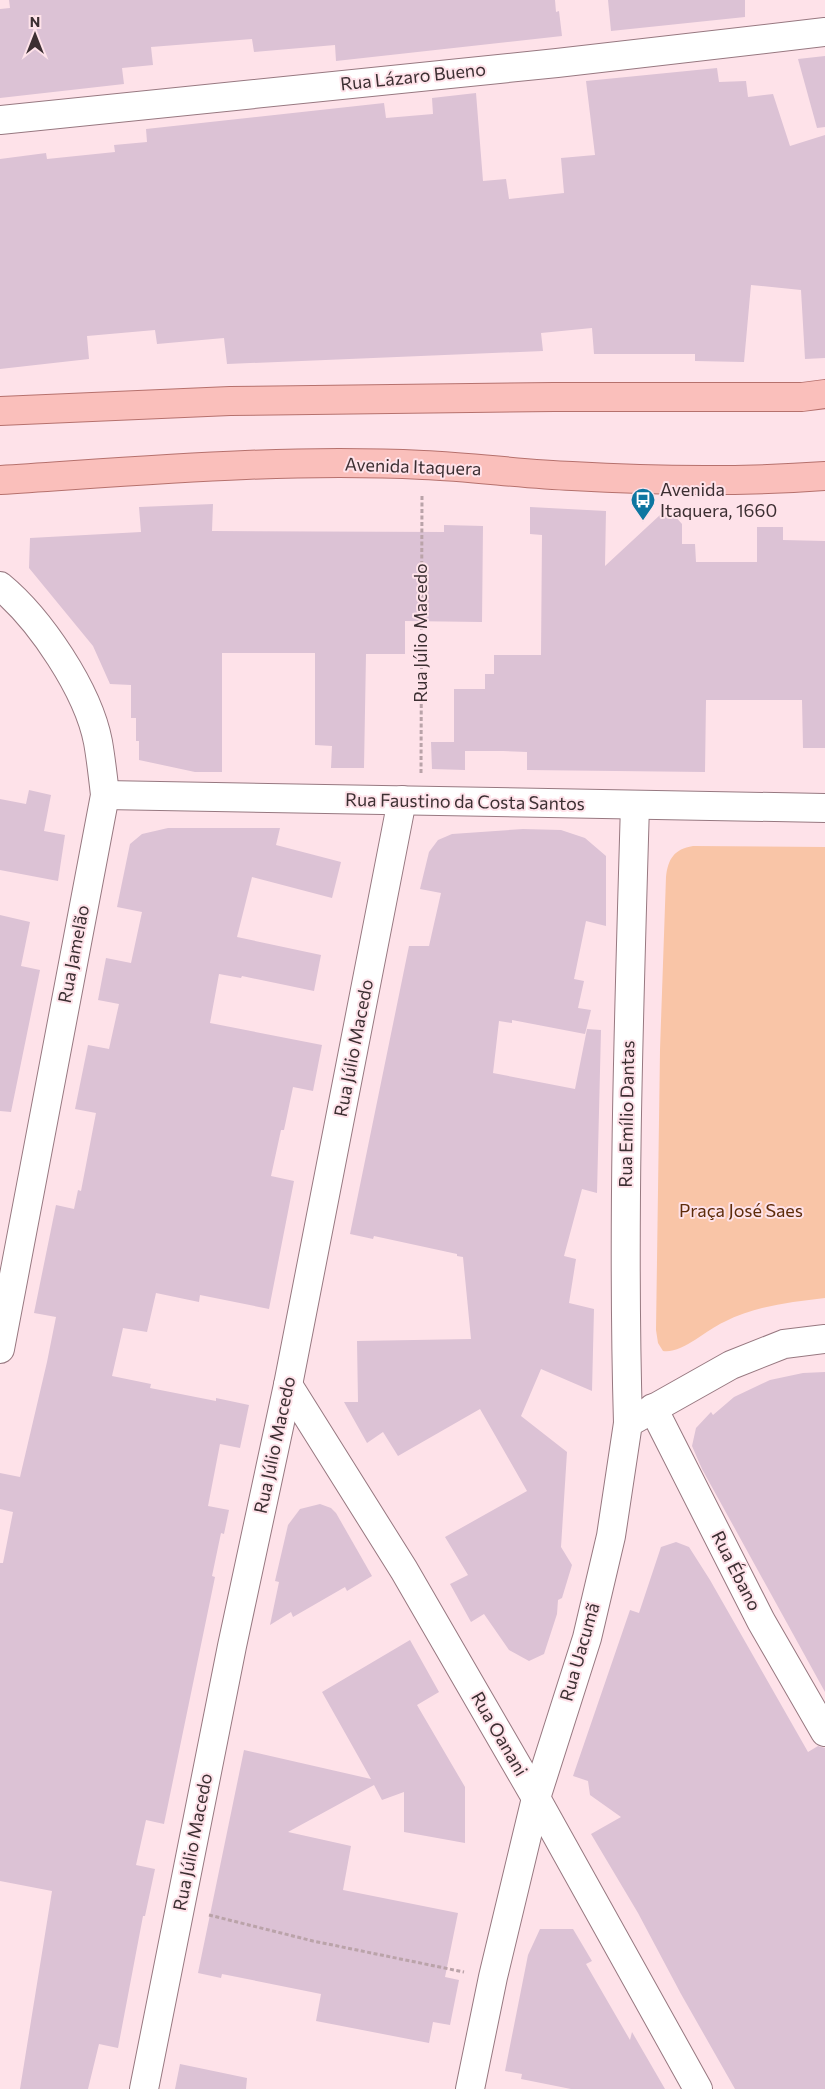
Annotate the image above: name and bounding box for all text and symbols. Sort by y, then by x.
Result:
north arrow [10,10,60,60]
text: N [30,13,40,30]
street label: Rua Lázaro Bueno [339,57,487,95]
street label: Avenida Itaquera [344,453,482,479]
place label: Avenida Itaquera, 1660 [660,478,777,521]
bus stop icon: Avenida Itaquera, 1660 [630,487,656,521]
street label: Rua Júlio Macedo [409,563,431,703]
street label: Rua Faustino da Costa Santos [345,788,585,814]
street label: Rua Jamelão [53,903,93,1005]
street label: Rua Júlio Macedo [329,977,377,1118]
street label: Rua Emílio Dantas [614,1040,638,1188]
park label: Praça José Saes [679,1199,803,1221]
street label: Rua Júlio Macedo [249,1374,299,1515]
street label: Rua Ébano [707,1527,766,1614]
street label: Rua Uacumã [554,1600,604,1704]
street label: Rua Oanani [467,1687,533,1780]
street label: Rua Júlio Macedo [168,1771,216,1912]

